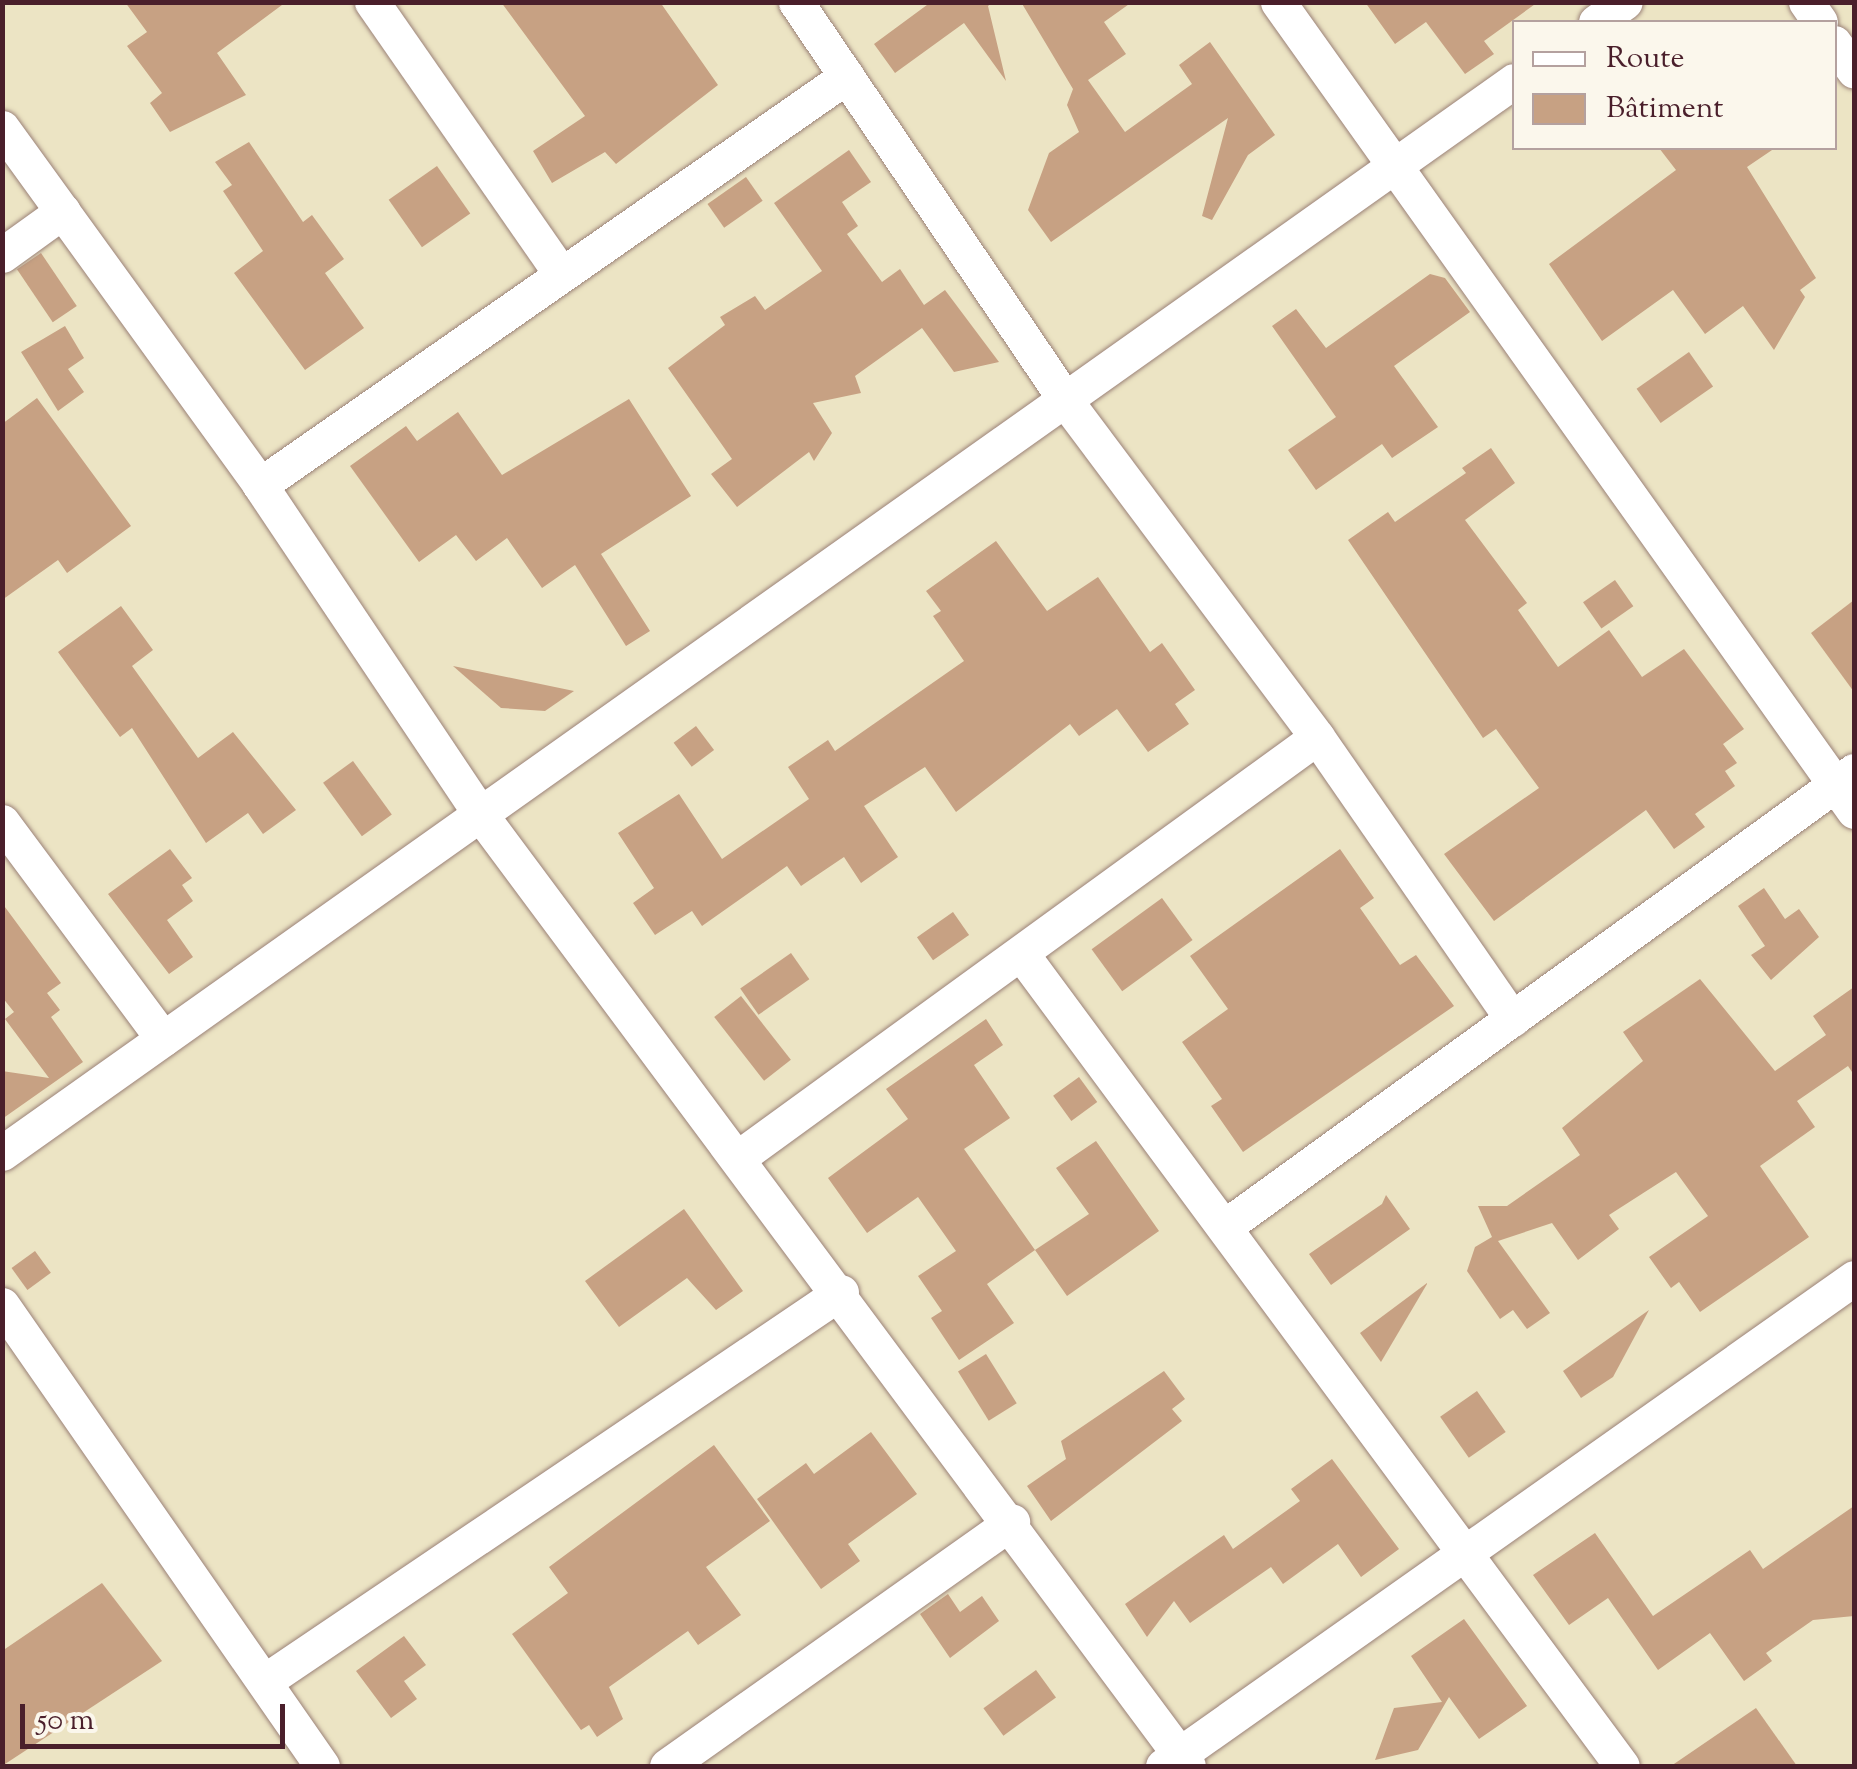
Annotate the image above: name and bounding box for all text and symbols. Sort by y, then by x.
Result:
legend [1512,20,1837,150]
text: Route [1606,38,1685,81]
text: Bâtiment [1606,88,1723,131]
scale bar [25,1684,290,1746]
text: 50 m [37,1700,94,1743]

